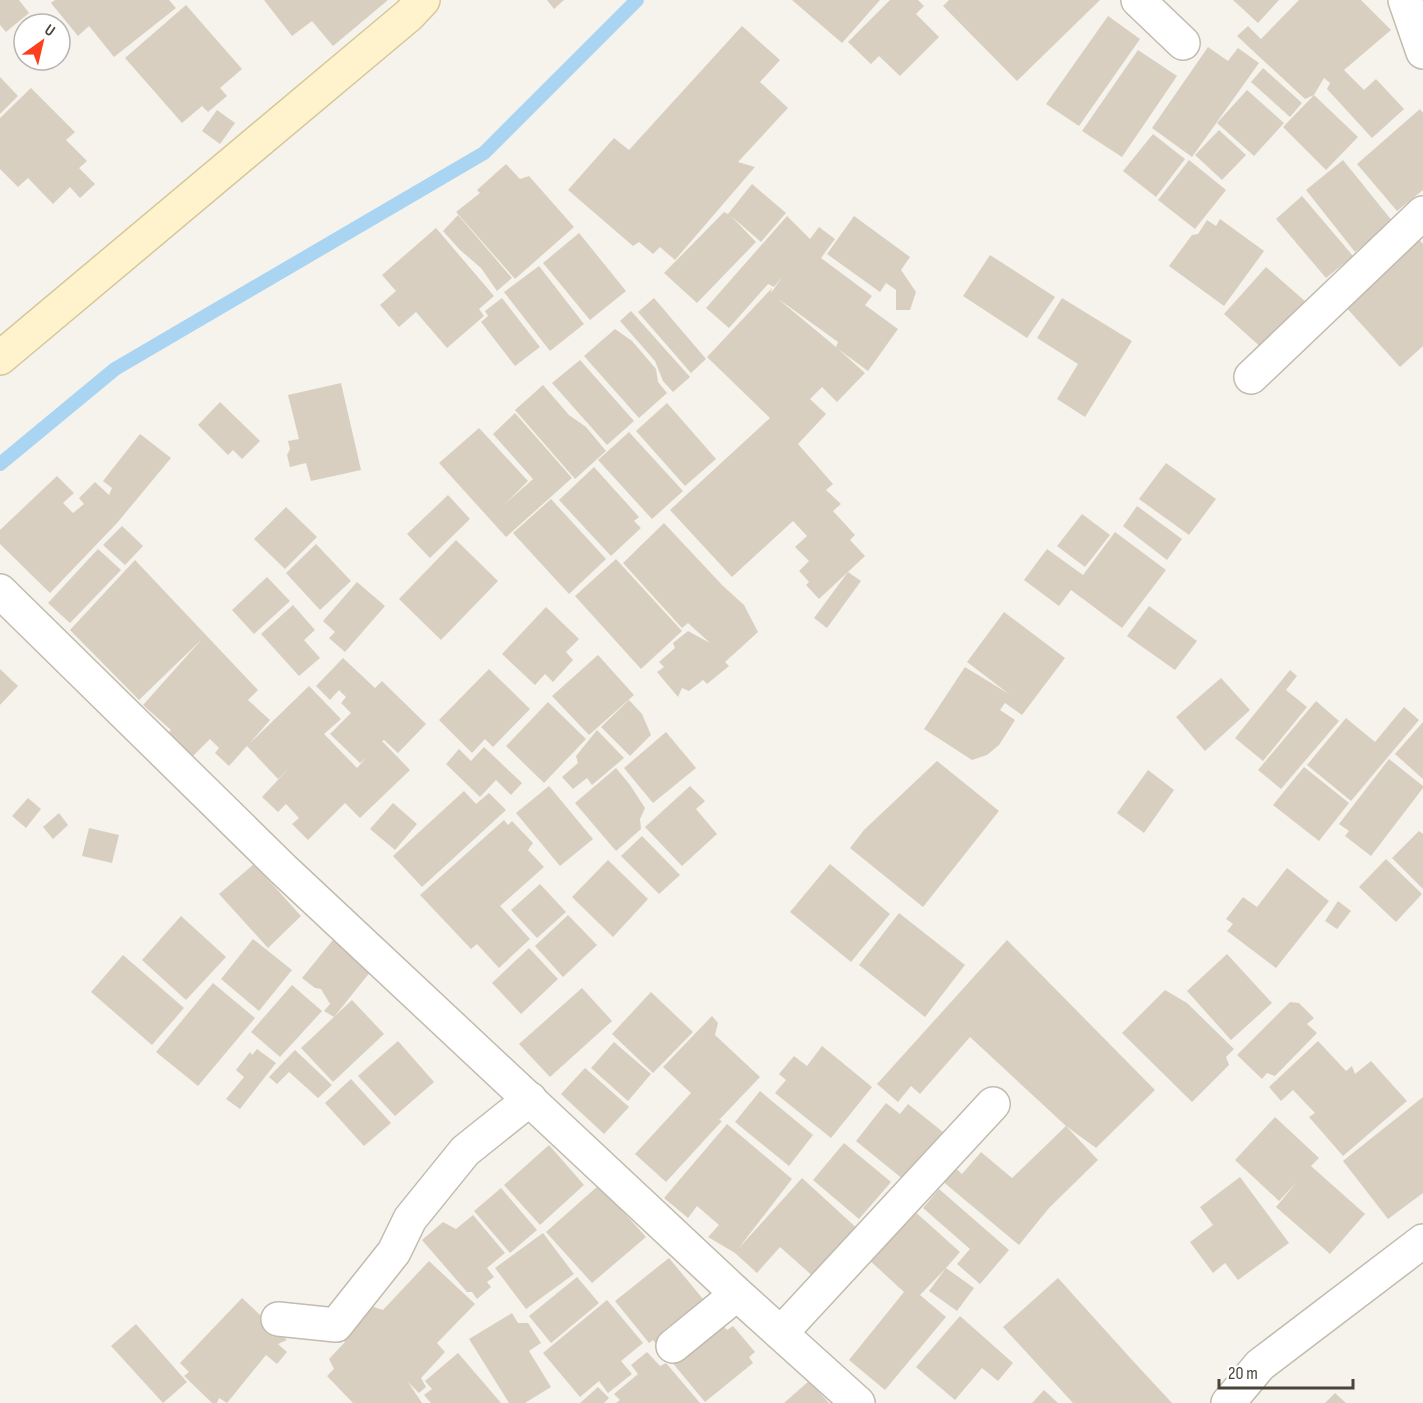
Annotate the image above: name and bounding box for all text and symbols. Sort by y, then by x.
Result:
north arrow [12,12,72,72]
text: U [41,21,58,41]
scale bar [1219,1352,1352,1390]
text: 20 m [1228,1363,1258,1384]

